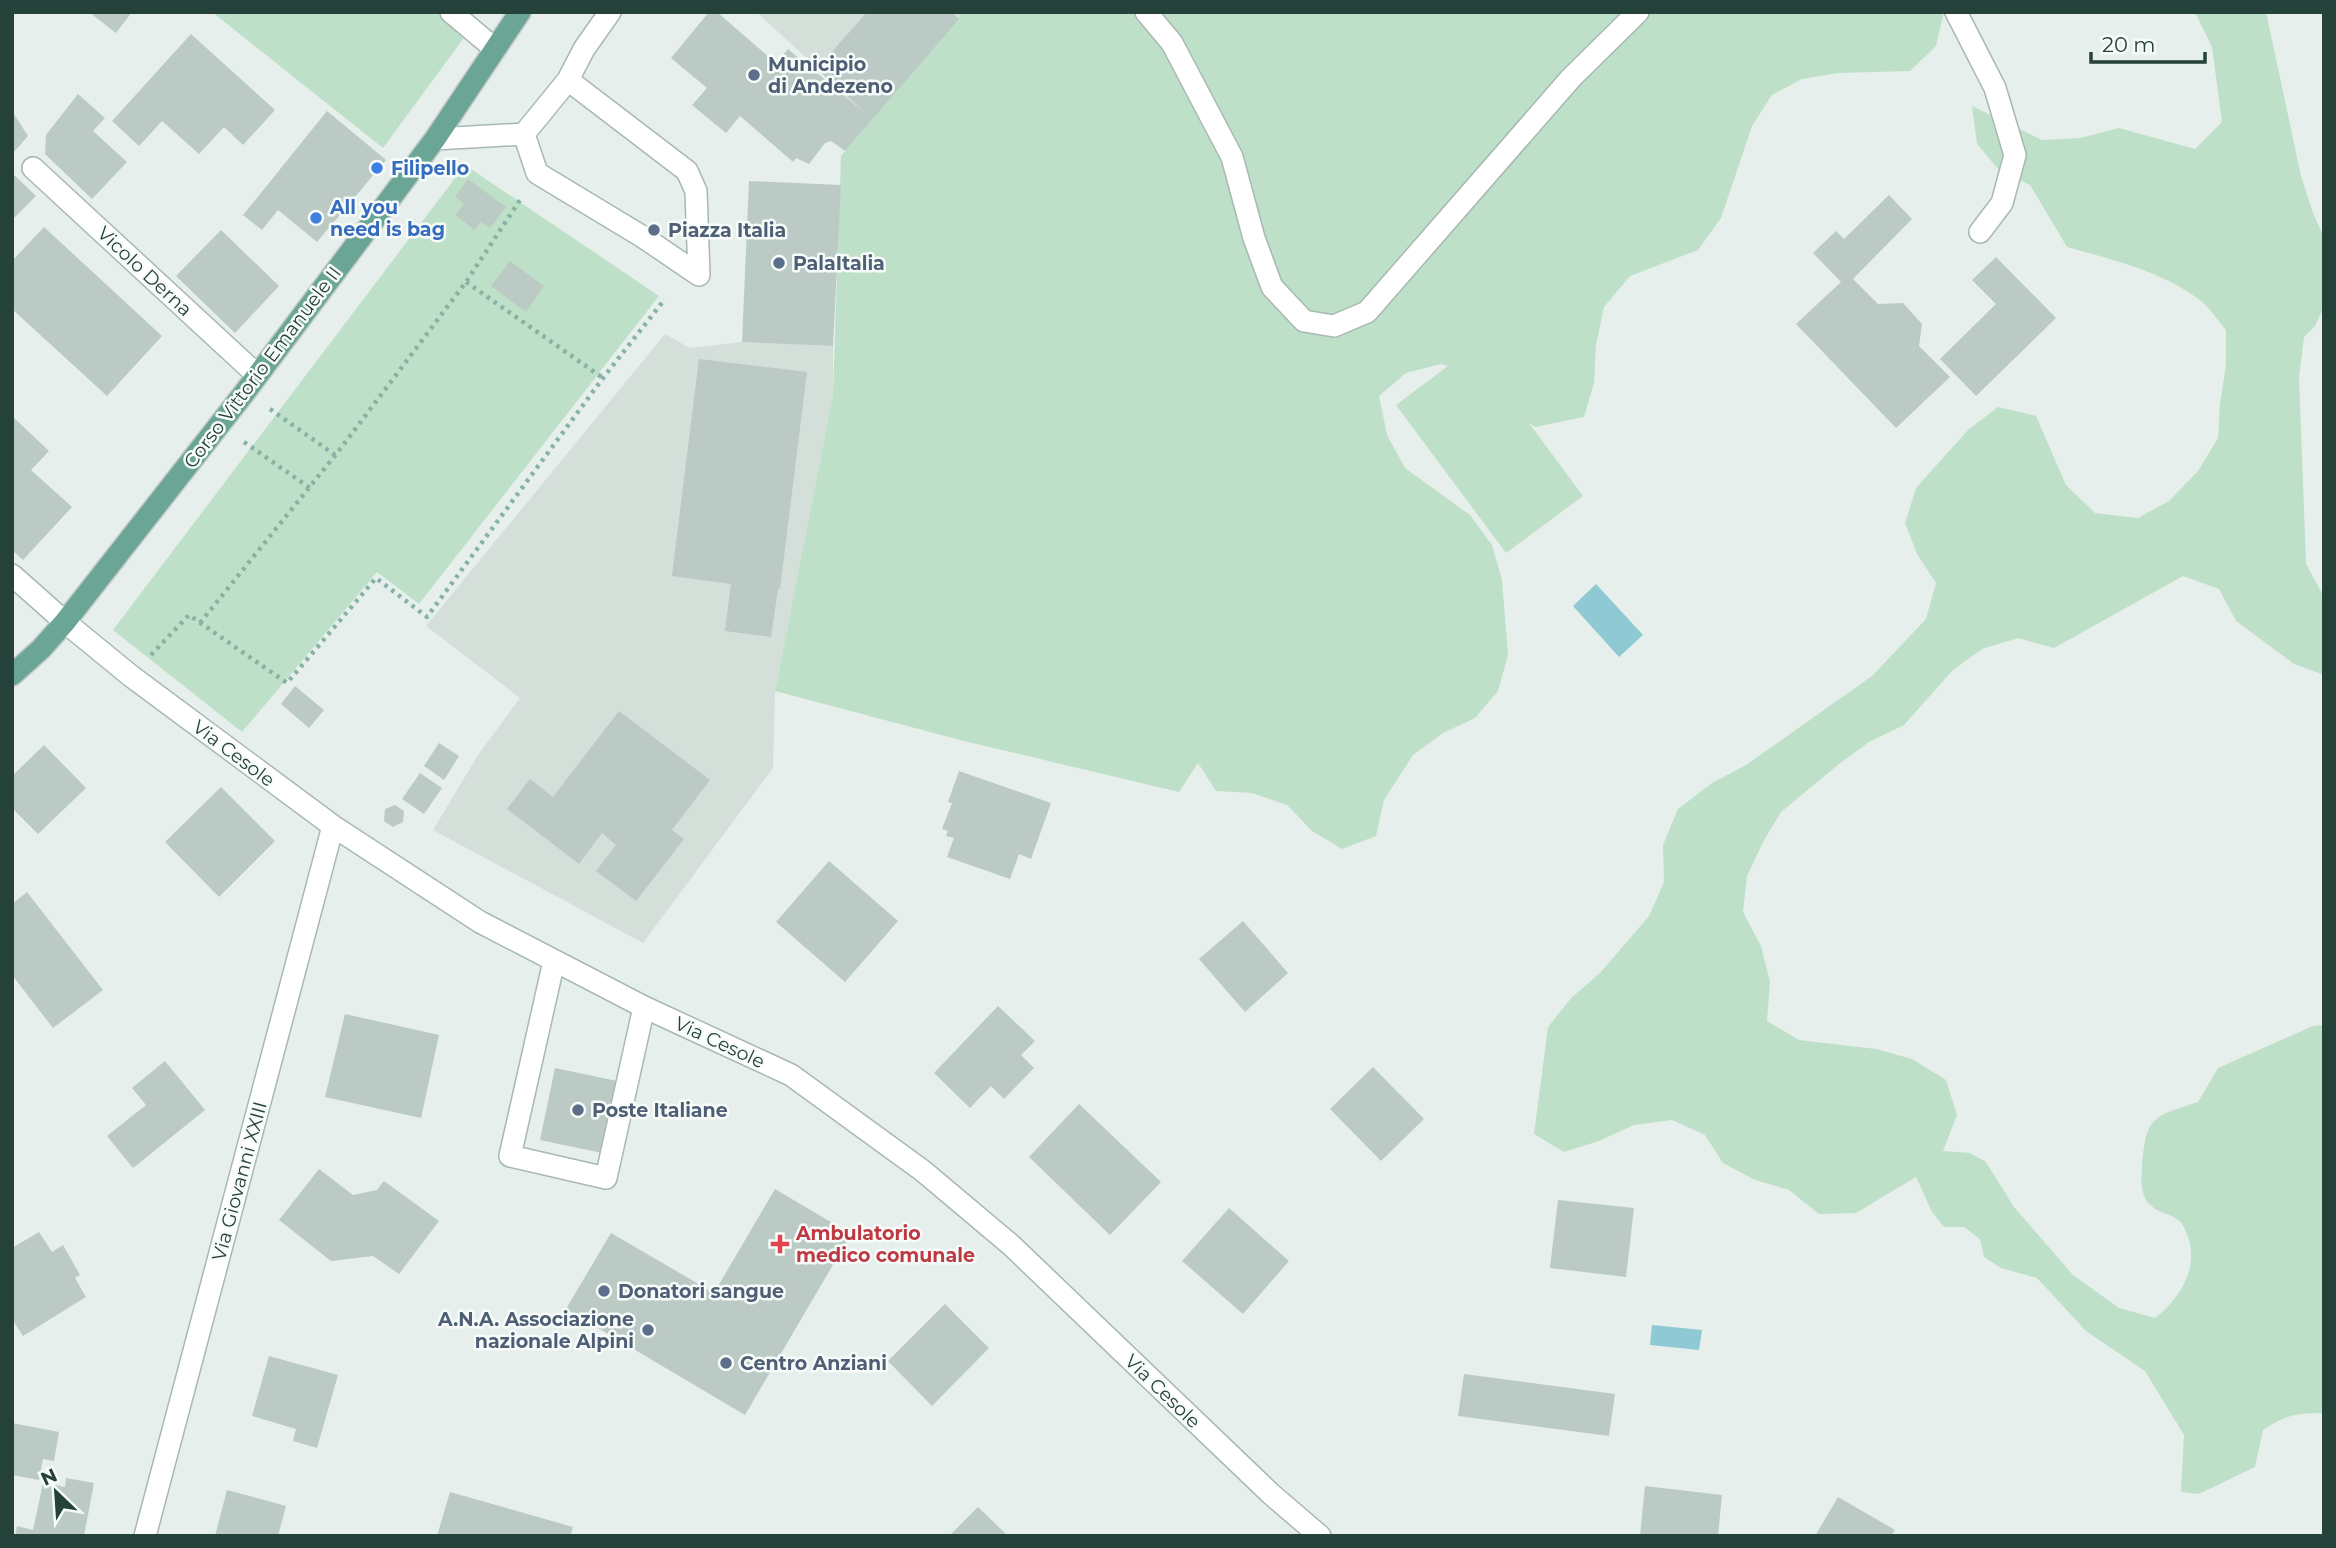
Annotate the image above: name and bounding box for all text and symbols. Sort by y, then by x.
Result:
scale bar [2091,21,2205,65]
text: 20 m [2102,32,2156,57]
place label: Municipio di Andezeno [768,53,893,98]
marker: Municipio di Andezeno [746,67,762,83]
place label: Filipello [391,157,469,180]
marker: Filipello [369,160,385,176]
place label: All you need is bag [329,196,445,241]
marker: All you need is bag [308,210,324,226]
place label: Piazza Italia [668,219,786,242]
street label: Vicolo Derna [93,222,197,321]
marker: Piazza Italia [646,222,662,238]
place label: PalaItalia [793,252,885,275]
marker: PalaItalia [771,255,787,271]
street label: Corso Vittorio Emanuele II [179,262,346,473]
street label: Via Cesole [188,715,279,792]
street label: Via Cesole [671,1012,768,1073]
street label: Via Giovanni XXIII [207,1099,272,1263]
place label: Poste Italiane [592,1099,728,1122]
marker: Poste Italiane [570,1102,586,1118]
place label: Ambulatorio medico comunale [795,1222,975,1267]
marker: Ambulatorio medico comunale [770,1234,790,1254]
place label: Donatori sangue [618,1280,784,1303]
marker: Donatori sangue [596,1283,612,1299]
place label: A.N.A. Associazione nazionale Alpini [437,1308,634,1353]
marker: A.N.A. Associazione nazionale Alpini [640,1322,656,1338]
street label: Via Cesole [1120,1350,1205,1433]
place label: Centro Anziani [740,1352,887,1375]
marker: Centro Anziani [718,1355,734,1371]
north arrow [21,1457,91,1527]
text: N [37,1463,61,1491]

